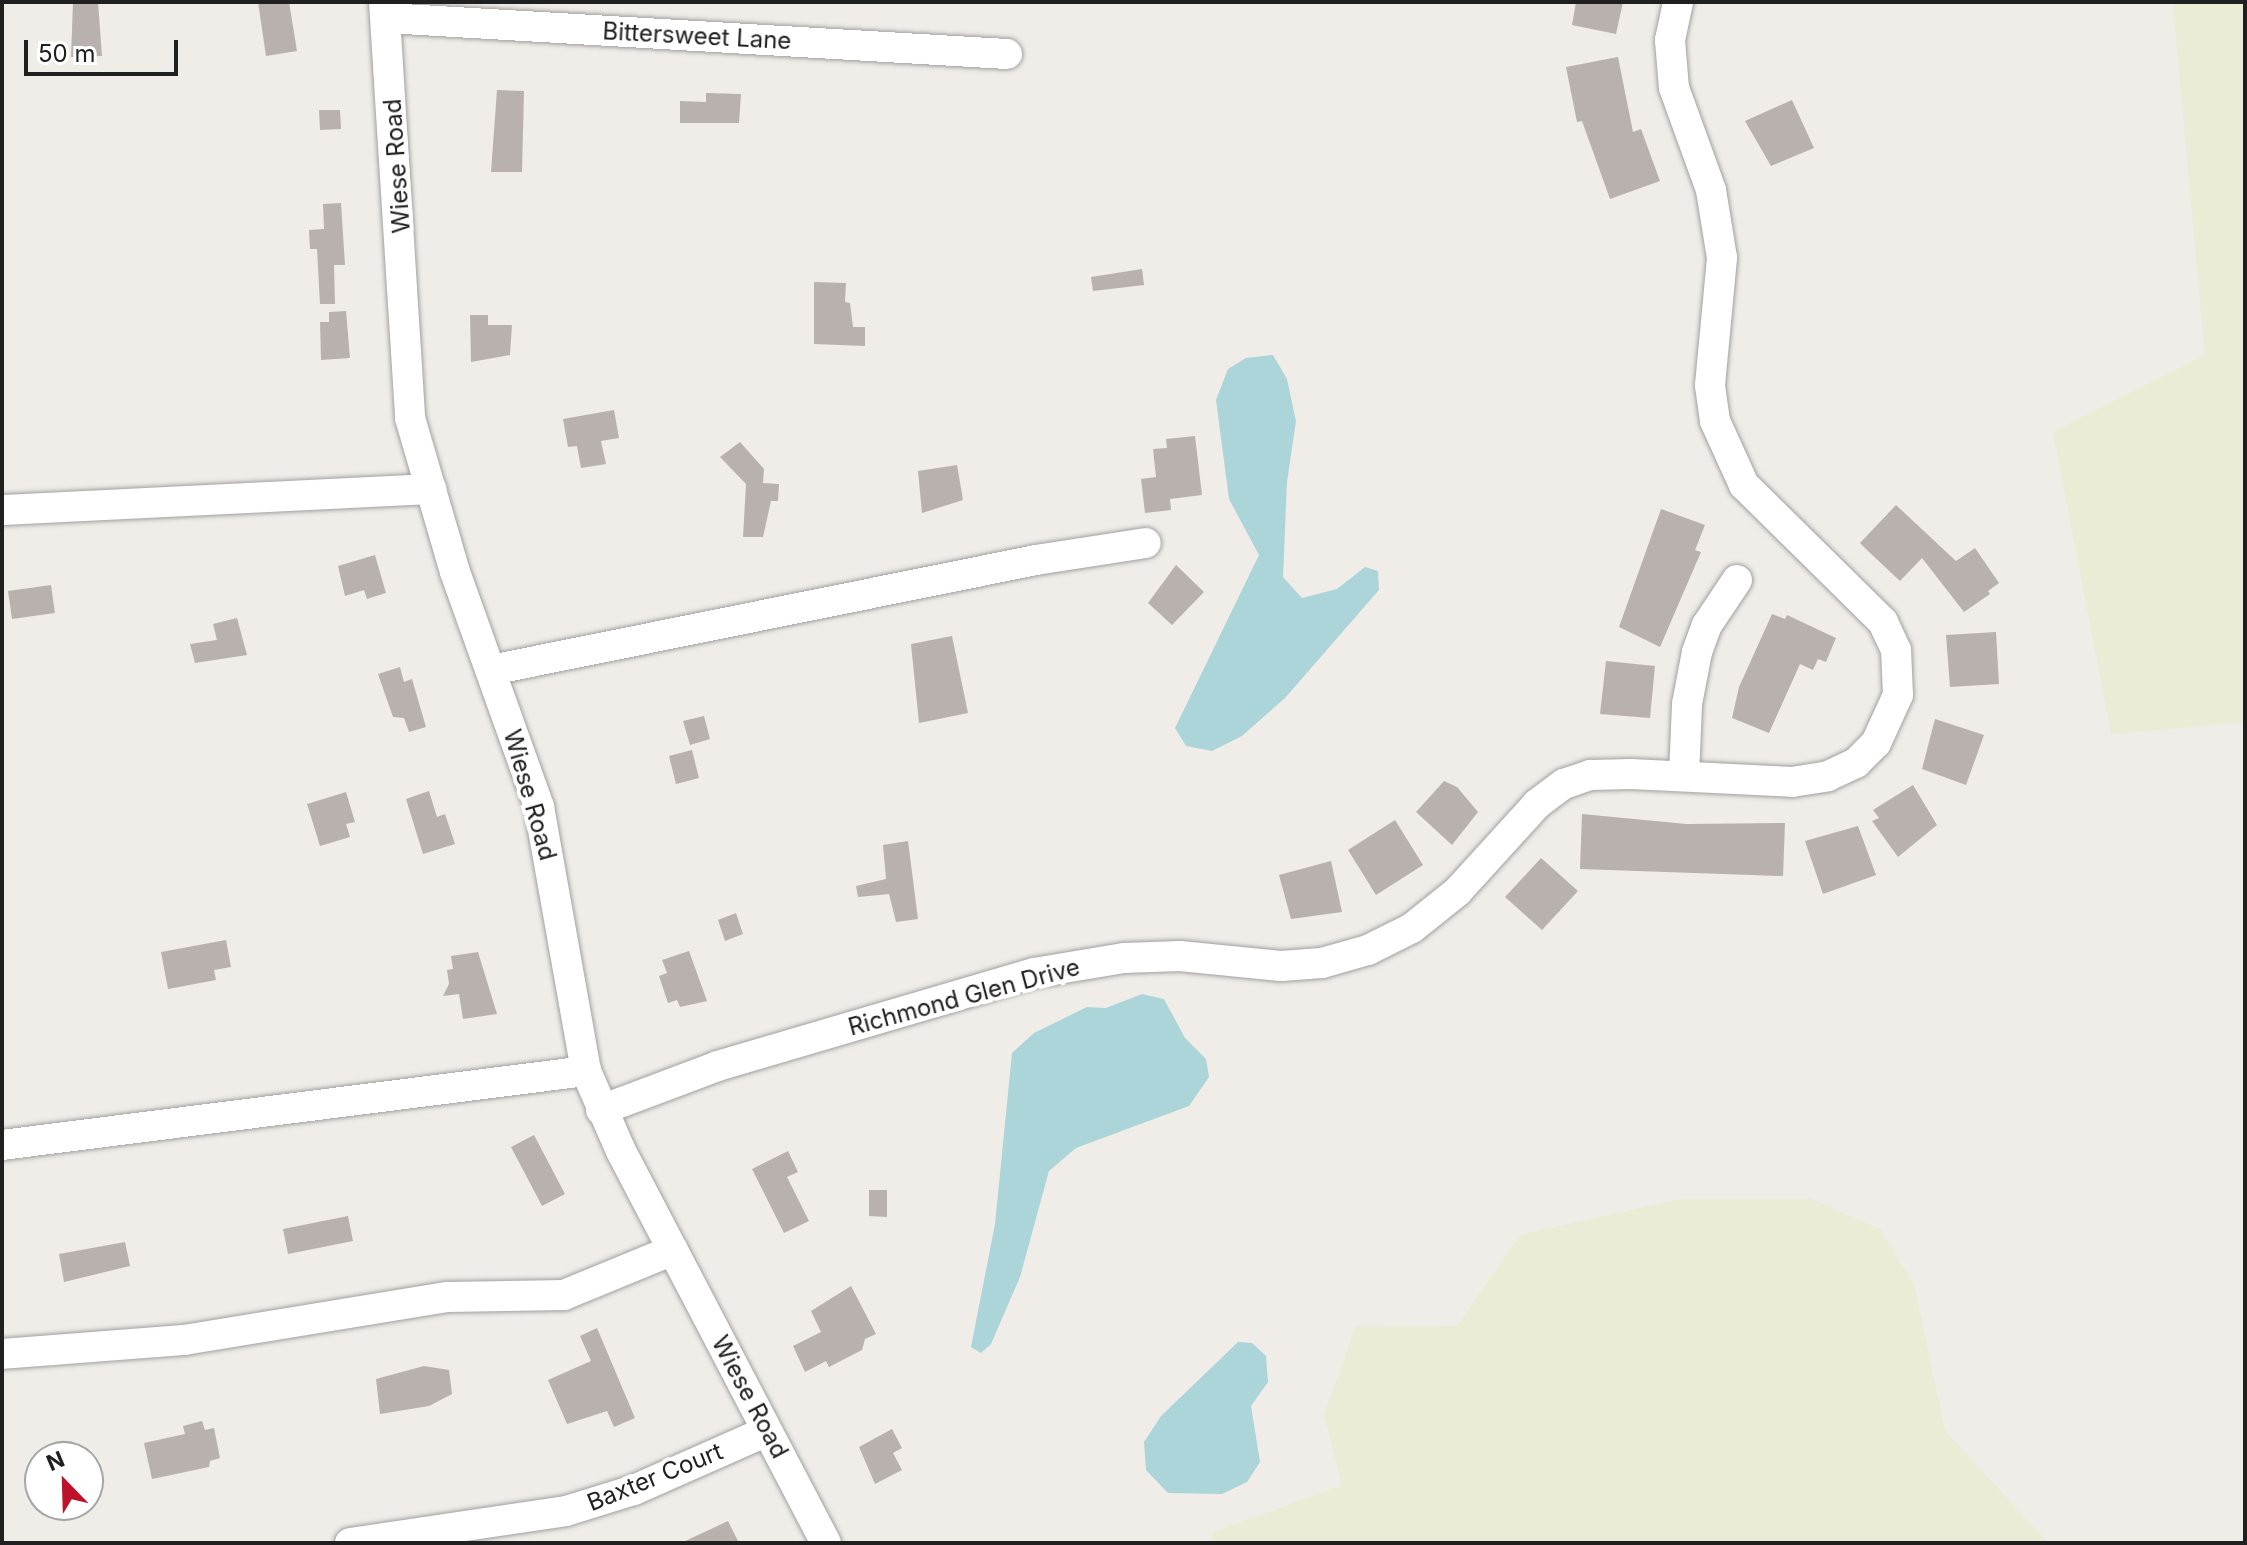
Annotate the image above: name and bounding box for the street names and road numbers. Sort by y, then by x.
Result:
street label: Bittersweet Lane [602,17,792,55]
street label: Wiese Road [378,98,416,234]
street label: Wiese Road [498,726,562,864]
street label: Richmond Glen Drive [845,952,1083,1042]
street label: Wiese Road [706,1331,794,1463]
street label: Baxter Court [583,1437,727,1517]

